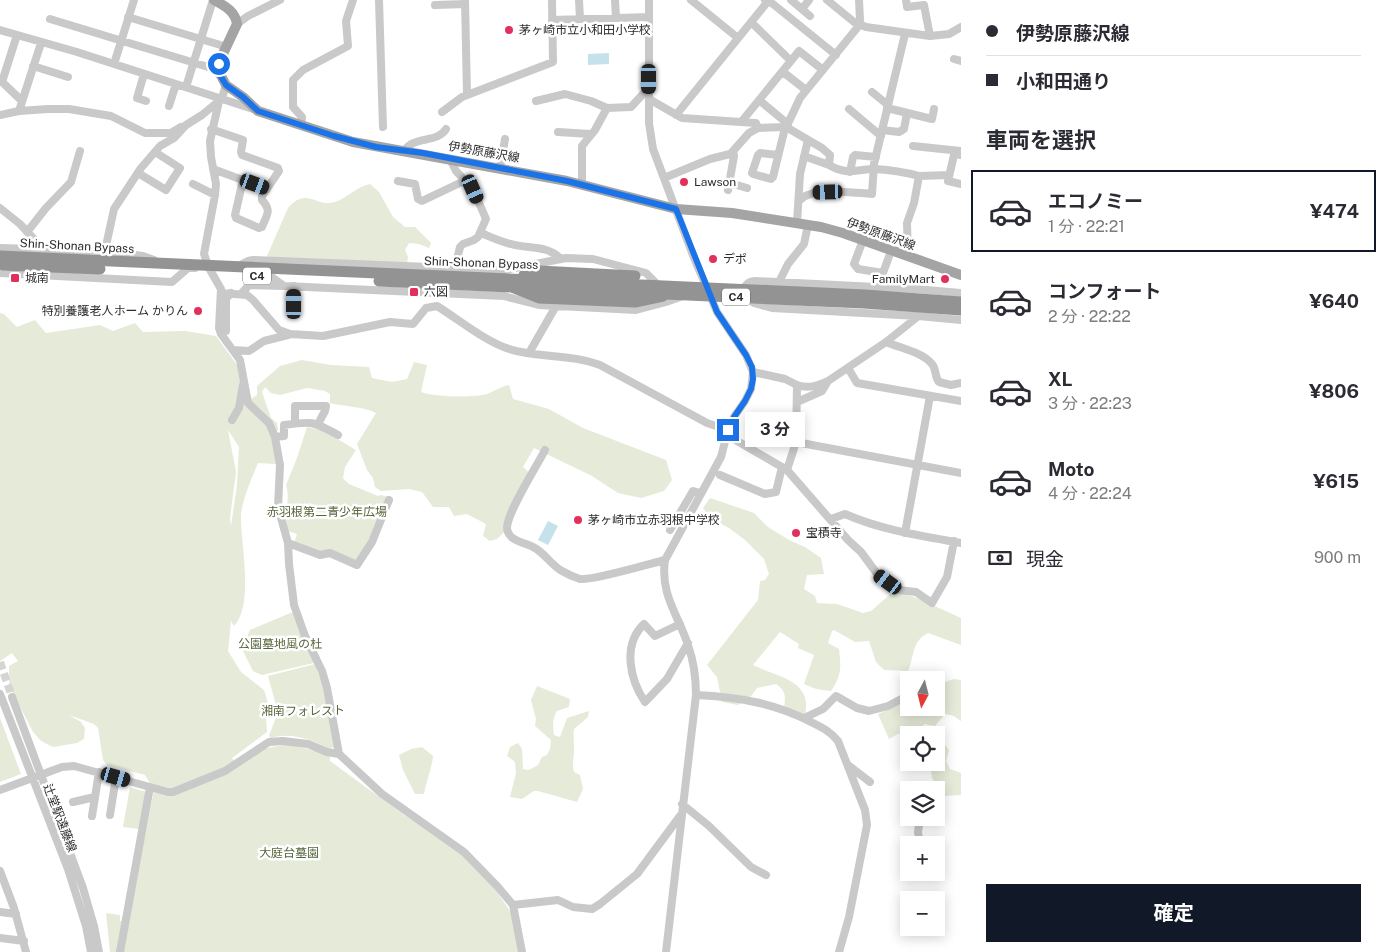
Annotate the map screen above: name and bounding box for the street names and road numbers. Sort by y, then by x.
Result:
street label: 伊勢原藤沢線 [447,139,521,165]
street label: 伊勢原藤沢線 [845,215,917,253]
street label: Shin-Shonan Bypass [19,236,135,256]
street label: Shin-Shonan Bypass [424,254,538,272]
road number: C4 [243,268,271,284]
road number: C4 [722,288,750,306]
street label: 辻堂駅遠藤線 [41,782,79,854]

